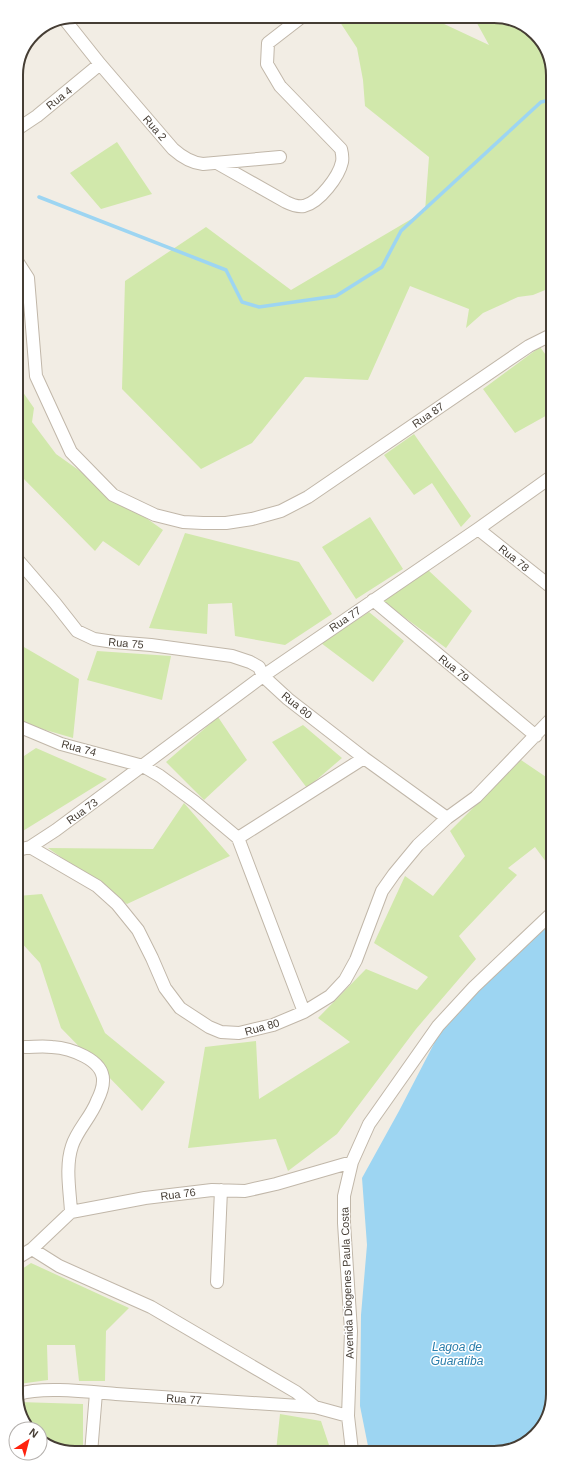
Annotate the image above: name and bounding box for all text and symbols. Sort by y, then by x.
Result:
street label: Rua 4 [44,84,74,112]
street label: Rua 2 [141,113,169,143]
street label: Rua 87 [410,400,446,430]
street label: Rua 78 [496,542,532,574]
street label: Rua 77 [327,604,363,634]
street label: Rua 75 [108,635,144,651]
street label: Rua 79 [436,652,472,684]
street label: Rua 80 [279,689,315,721]
street label: Rua 74 [60,738,98,758]
street label: Rua 73 [64,796,100,826]
street label: Rua 80 [243,1016,281,1038]
street label: Rua 76 [160,1186,196,1202]
street label: Avenida Diogenes Paula Costa [338,1206,356,1359]
water label: Lagoa de Guaratiba [431,1340,484,1368]
street label: Rua 77 [166,1392,202,1406]
north arrow [8,1421,48,1461]
text: N [27,1426,41,1440]

